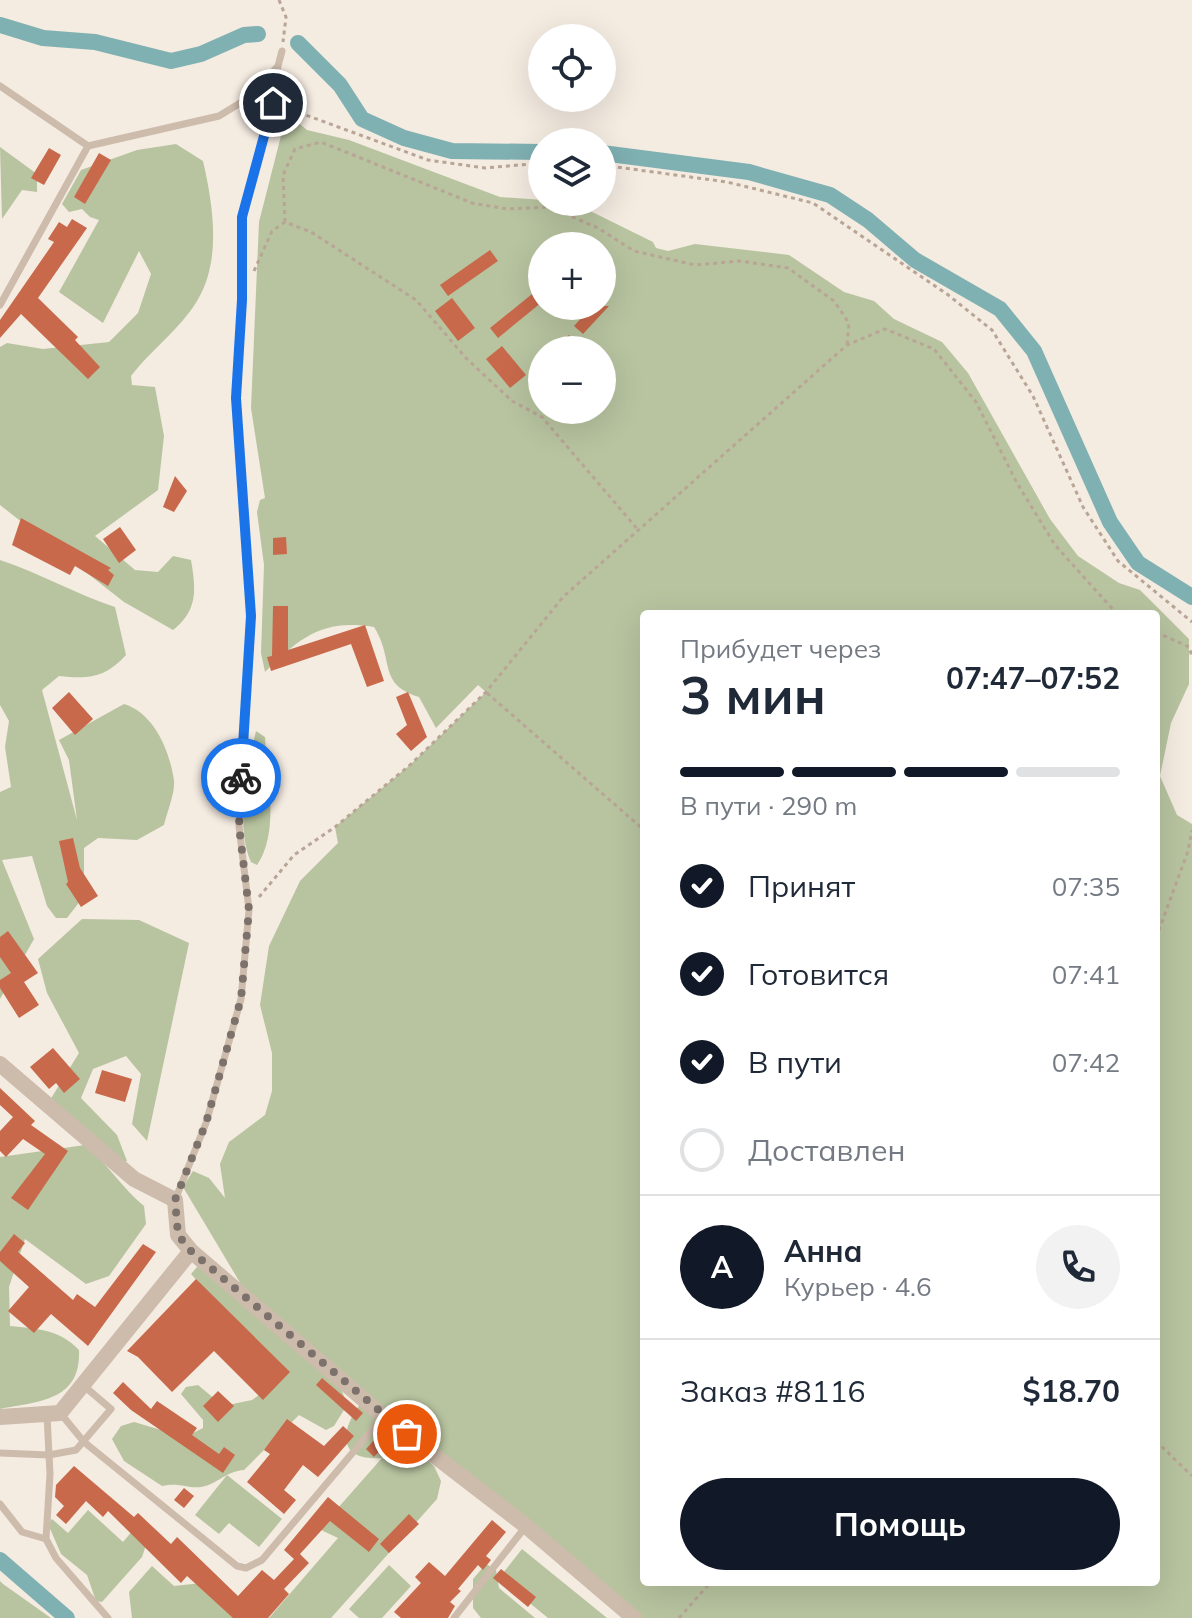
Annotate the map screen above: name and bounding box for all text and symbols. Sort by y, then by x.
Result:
map controls [528,24,616,424]
button: locate [528,24,616,112]
pin [239,69,307,137]
icon: home [251,81,295,125]
button: layers [528,128,616,216]
button: + [528,232,616,320]
button: − [528,336,616,424]
text: Прибудет через [680,632,881,665]
text: 07:47–07:52 [946,659,1120,697]
text: 3 мин [680,662,826,727]
courier [201,738,281,818]
icon: bike [219,756,263,800]
text: В пути · 290 m [680,789,857,822]
icon: check [680,864,724,908]
text: Принят [748,867,855,905]
text: 07:35 [1052,870,1120,903]
icon: check [680,952,724,996]
text: Готовится [748,955,889,993]
text: 07:41 [1052,958,1120,991]
icon: check [680,1040,724,1084]
text: В пути [748,1043,842,1081]
text: 07:42 [1052,1046,1120,1079]
text: Доставлен [748,1131,906,1169]
button: phone [1036,1225,1120,1309]
text: Анна [784,1232,863,1270]
text: А [711,1248,733,1286]
text: Курьер · 4.6 [784,1270,932,1303]
text: Заказ #8116 [680,1372,865,1410]
text: $18.70 [1023,1372,1120,1410]
pin [373,1400,441,1468]
icon: bag [385,1412,429,1456]
button: Помощь [680,1478,1120,1570]

